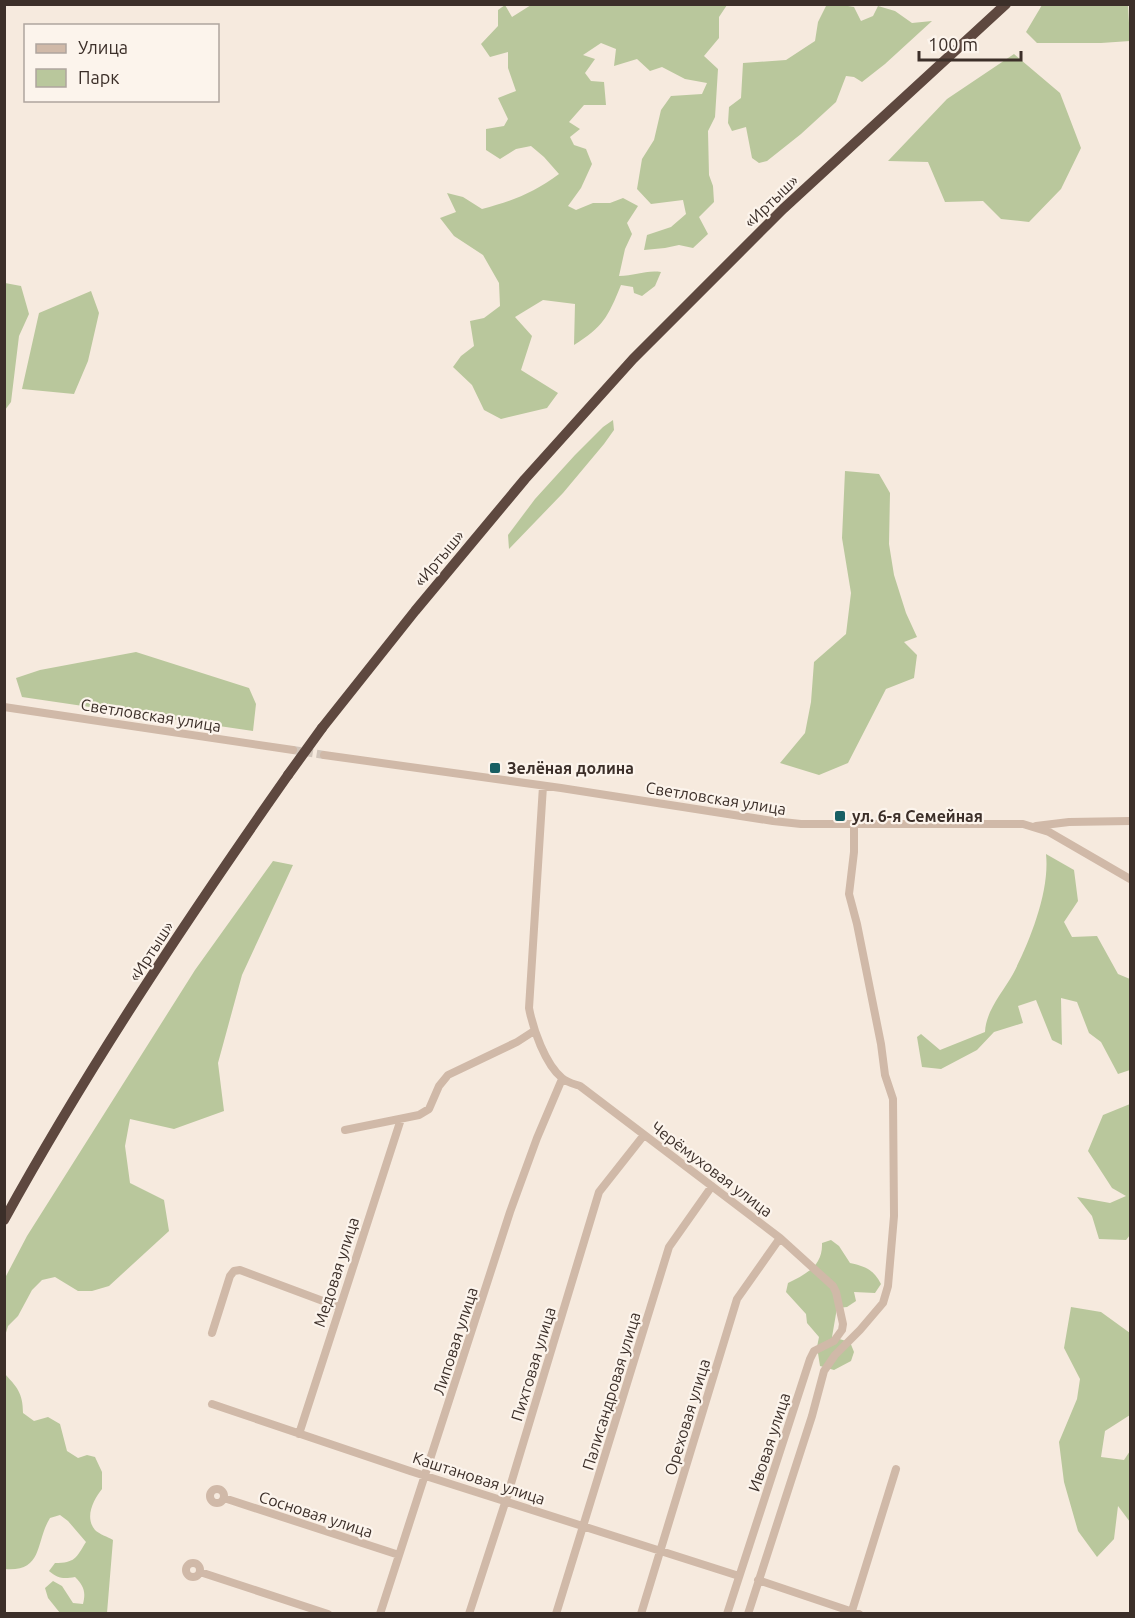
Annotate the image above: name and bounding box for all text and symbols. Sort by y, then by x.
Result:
legend [24,24,219,102]
scale bar [919,24,1021,62]
text: 100 m [928,34,978,54]
text: Улица [78,37,128,57]
text: Парк [78,67,119,87]
street label: «Иртыш» [740,171,802,231]
street label: «Иртыш» [410,526,468,590]
street label: Светловская улица [80,695,222,735]
place label: Зелёная долина [507,759,634,777]
marker: Зелёная долина [488,761,502,775]
street label: Светловская улица [645,778,787,818]
place label: ул. 6-я Семейная [852,807,983,825]
marker: ул. 6-я Семейная [833,809,847,823]
street label: «Иртыш» [125,918,177,984]
street label: Черёмуховая улица [648,1118,776,1220]
street label: Медовая улица [310,1215,362,1329]
street label: Липовая улица [429,1285,481,1397]
street label: Пихтовая улица [507,1305,559,1423]
street label: Палисандровая улица [578,1310,644,1472]
street label: Ореховая улица [661,1357,713,1477]
street label: Ивовая улица [745,1390,793,1494]
street label: Каштановая улица [411,1448,547,1508]
street label: Сосновая улица [257,1487,375,1541]

